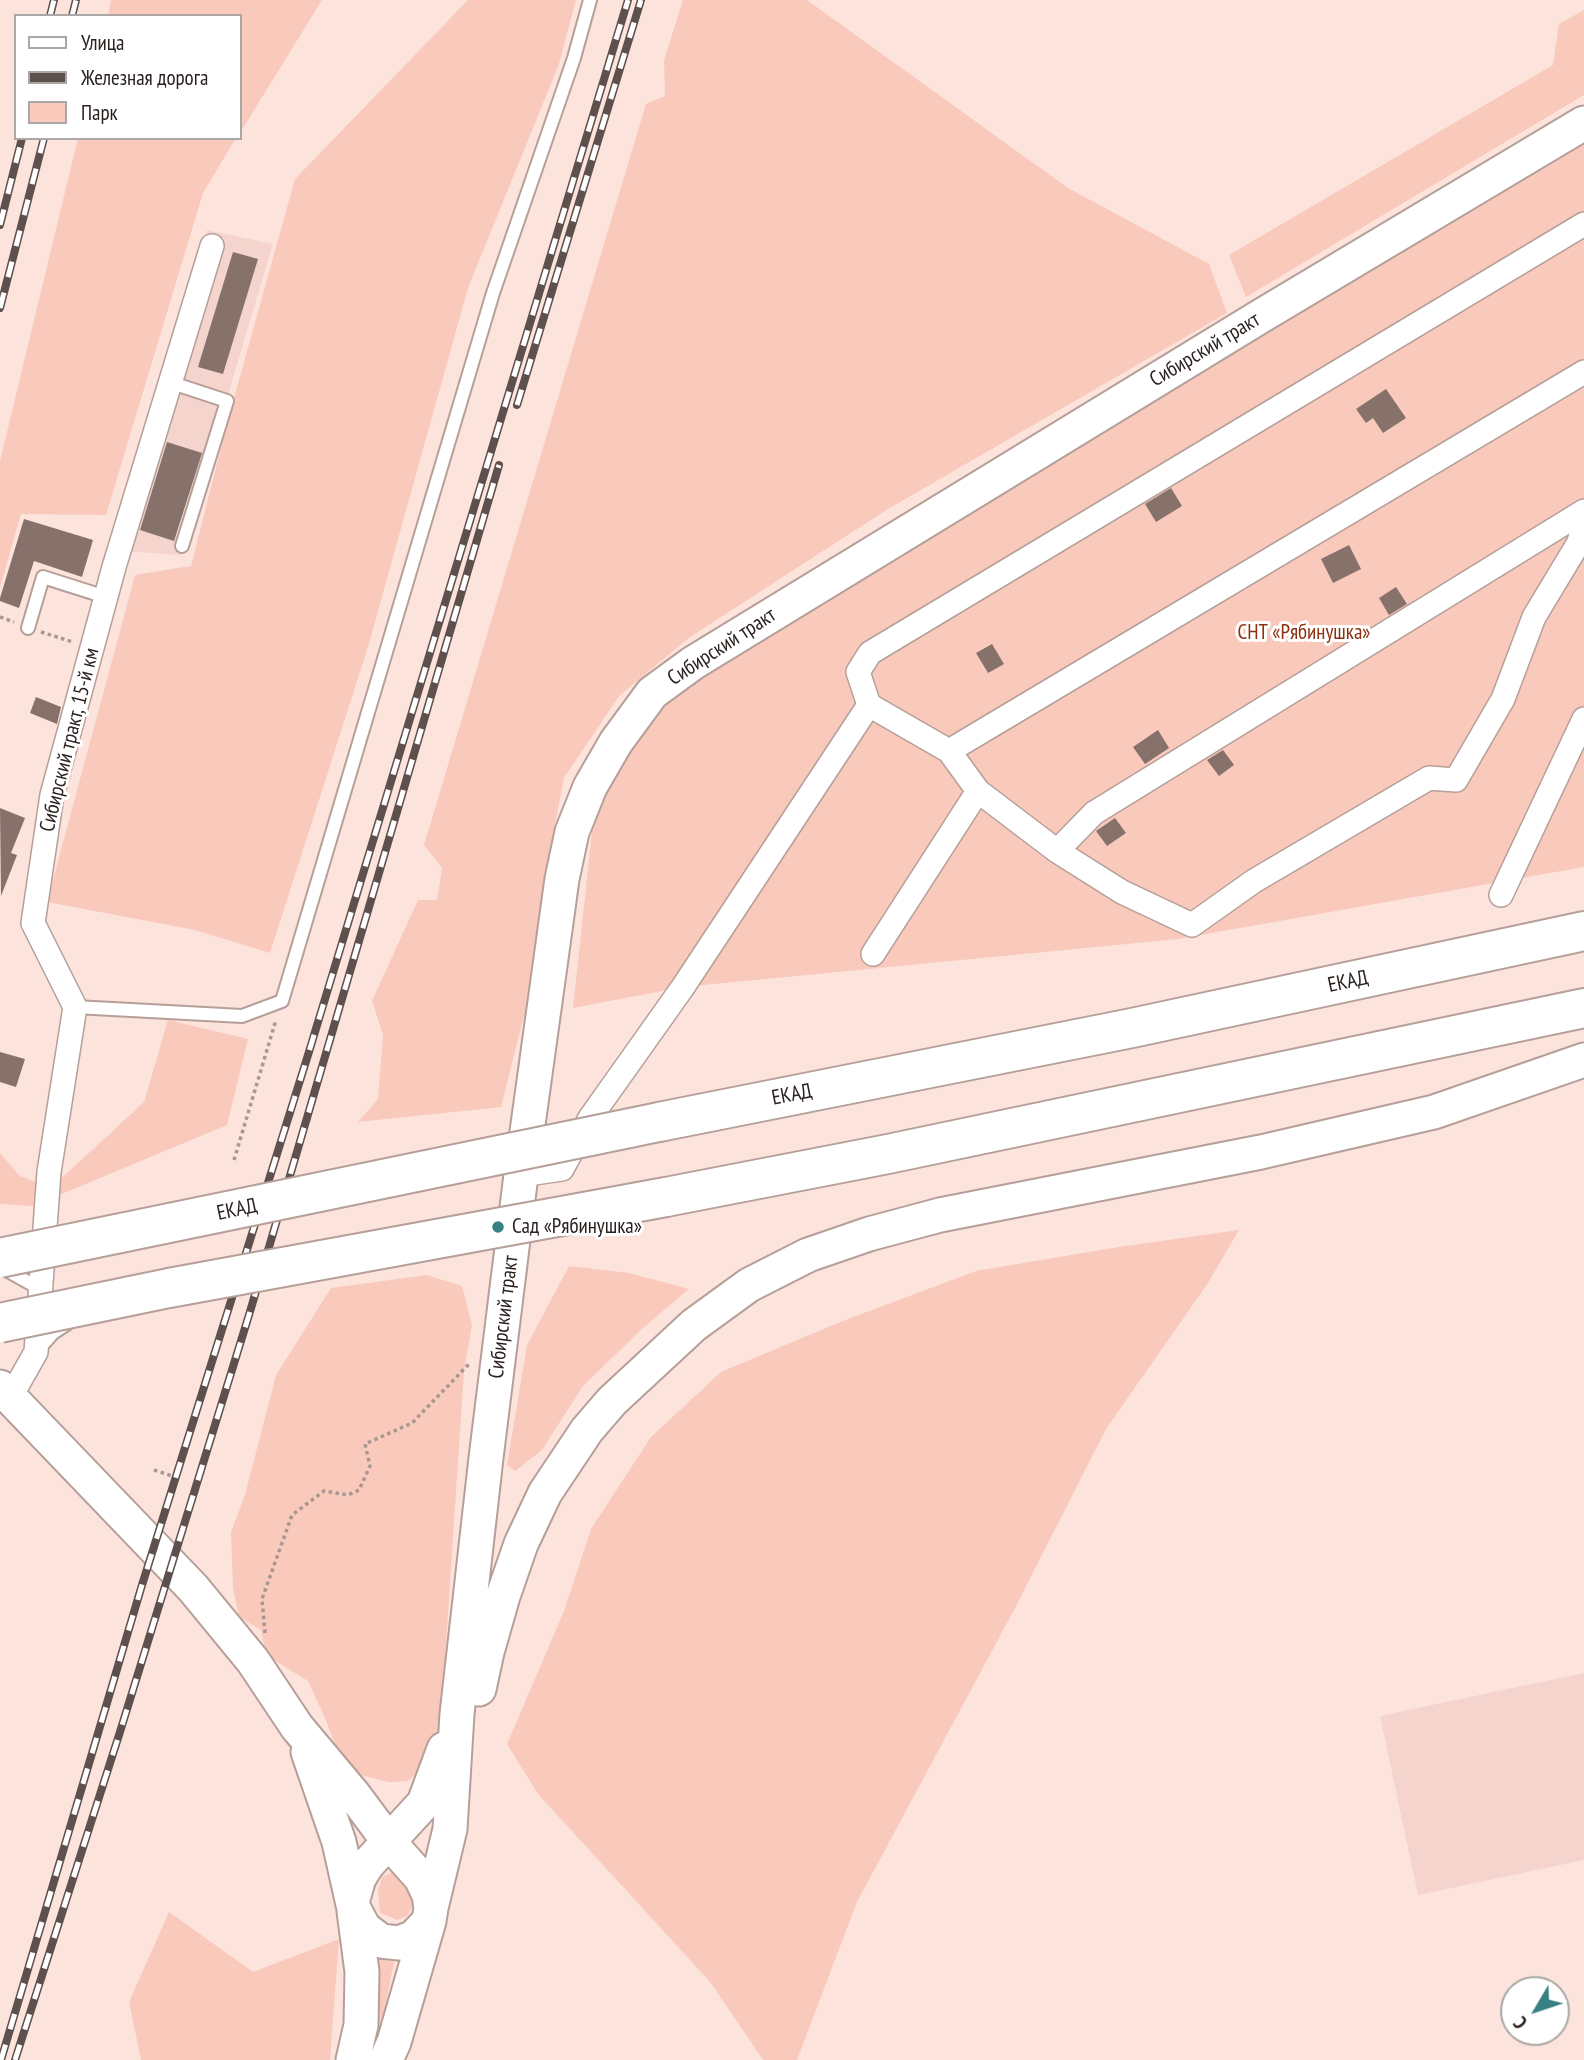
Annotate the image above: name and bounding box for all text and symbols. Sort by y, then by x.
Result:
legend [14,14,242,140]
text: Улица [81,29,124,56]
text: Железная дорога [81,64,208,91]
text: Парк [81,99,118,126]
street label: Сибирский тракт [1145,307,1265,393]
street label: Сибирский тракт [663,603,781,691]
park label: СНТ «Рябинушка» [1238,620,1370,646]
street label: Сибирский тракт, 15-й км [35,645,105,835]
street label: ЕКАД [1326,965,1370,999]
street label: ЕКАД [770,1079,814,1111]
street label: ЕКАД [215,1193,259,1227]
place label: Сад «Рябинушка» [512,1214,642,1240]
marker: Сад «Рябинушка» [490,1219,506,1235]
street label: Сибирский тракт [484,1254,524,1380]
north arrow [1500,1976,1570,2046]
text: С [1508,2012,1532,2034]

